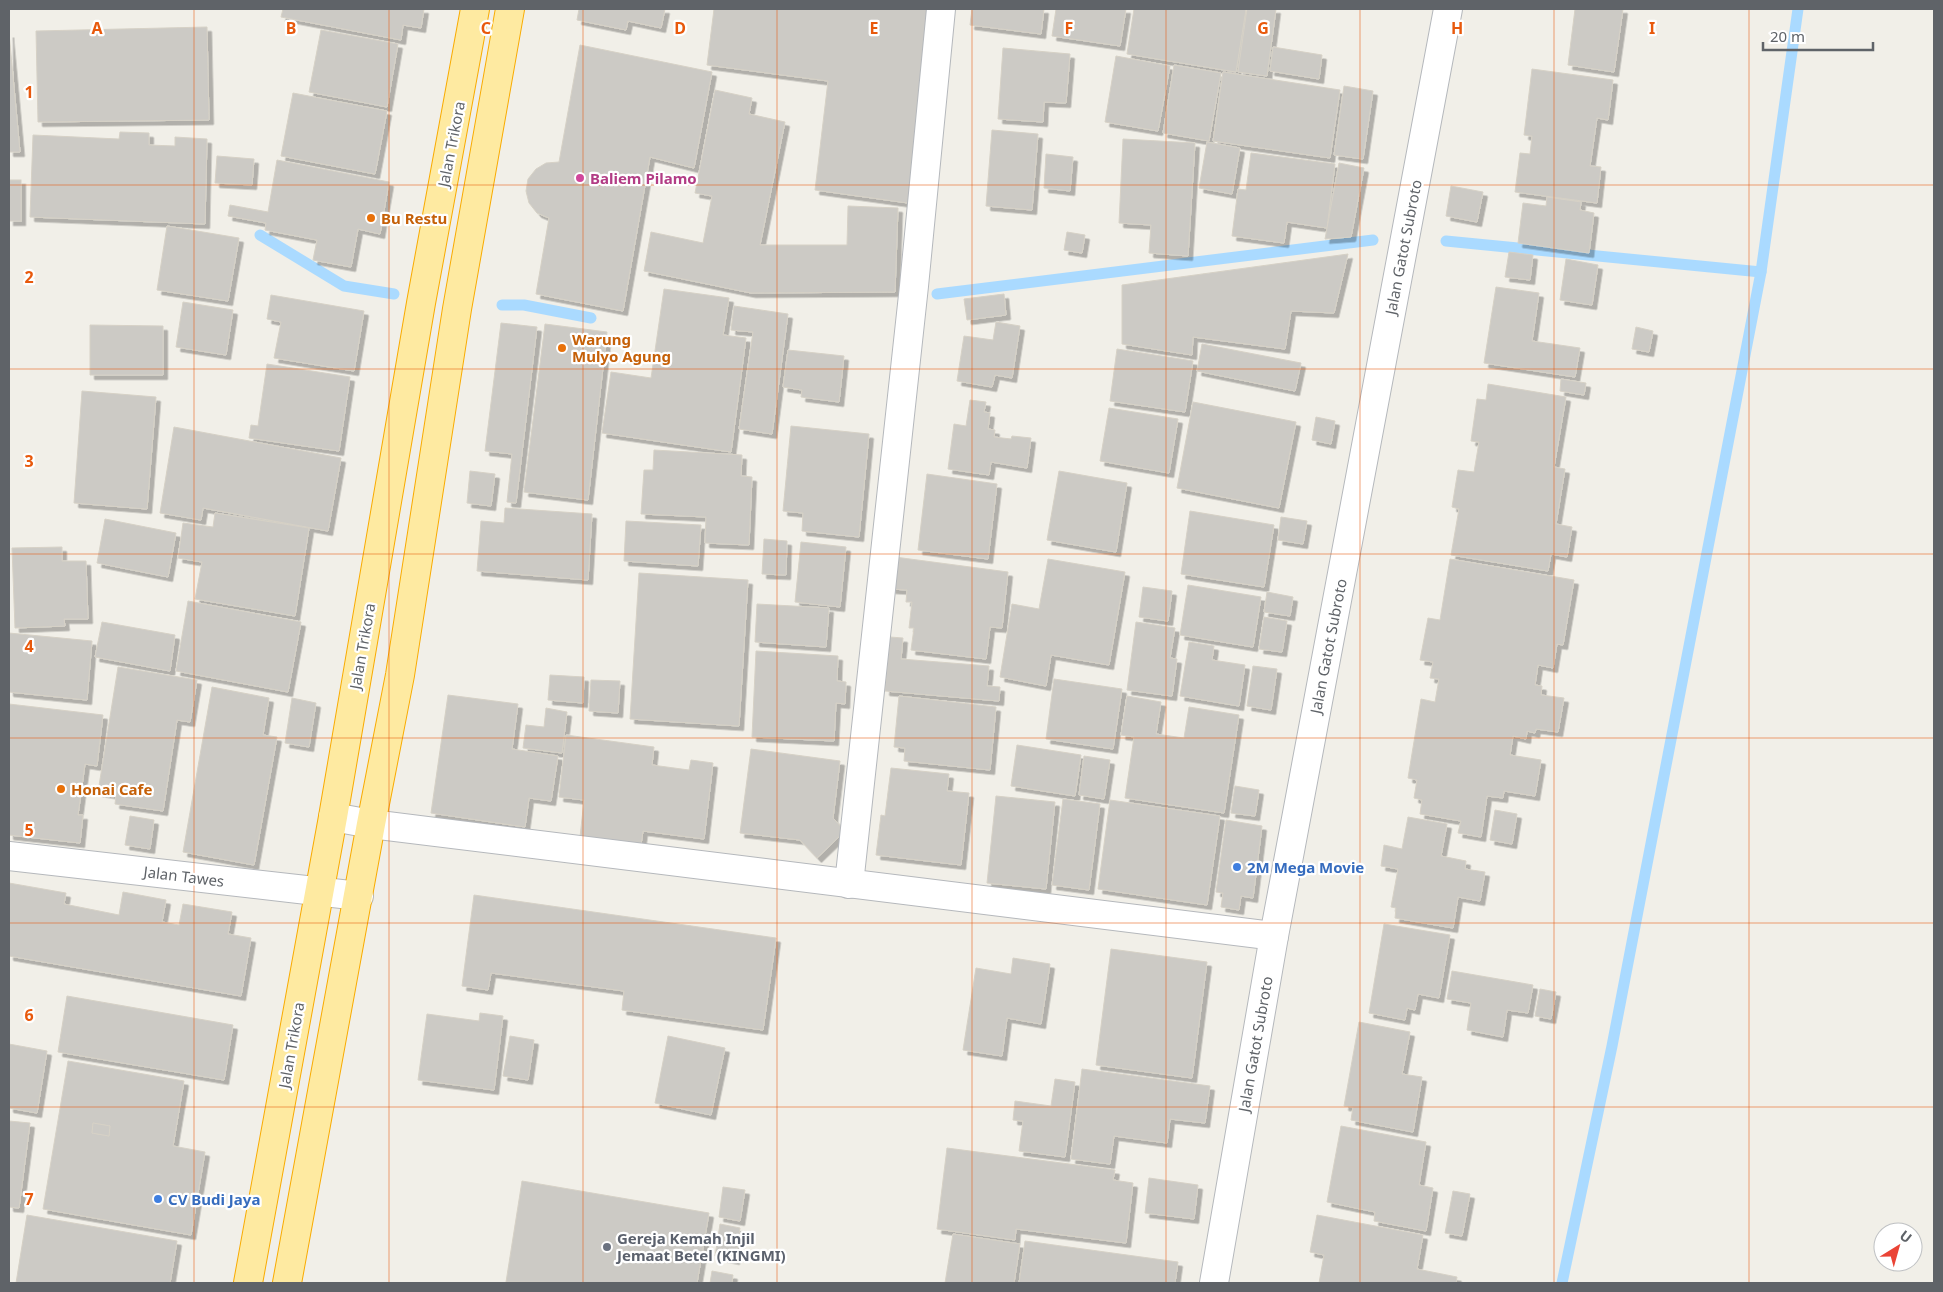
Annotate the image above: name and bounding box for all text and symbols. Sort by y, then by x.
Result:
text: A [91,17,103,39]
text: B [286,17,296,39]
text: C [481,17,491,39]
text: D [674,17,686,39]
text: E [870,17,879,39]
text: F [1065,17,1073,39]
text: G [1257,17,1269,39]
text: H [1451,17,1463,39]
text: I [1649,17,1655,39]
scale bar [1763,20,1873,52]
text: 20 m [1770,26,1805,46]
text: 1 [24,81,34,103]
street label: Jalan Trikora [433,99,469,191]
place label: Baliem Pilamo [590,168,697,188]
marker: Baliem Pilamo [574,172,586,184]
street label: Jalan Gatot Subroto [1380,178,1426,318]
place label: Bu Restu [381,208,447,228]
marker: Bu Restu [365,212,377,224]
text: 2 [24,266,34,288]
place label: Warung Mulyo Agung [572,329,671,366]
marker: Warung Mulyo Agung [556,342,568,354]
text: 3 [24,450,34,472]
street label: Jalan Gatot Subroto [1305,577,1351,717]
street label: Jalan Trikora [344,601,379,693]
text: 4 [24,635,34,657]
place label: Honai Cafe [71,779,152,799]
marker: Honai Cafe [55,783,67,795]
text: 5 [24,819,34,841]
place label: 2M Mega Movie [1247,857,1364,877]
street label: Jalan Tawes [141,861,225,891]
marker: 2M Mega Movie [1231,861,1243,873]
street label: Jalan Gatot Subroto [1233,975,1277,1115]
street label: Jalan Trikora [273,1000,308,1092]
text: 6 [24,1004,34,1026]
text: 7 [24,1188,34,1210]
place label: CV Budi Jaya [168,1189,260,1209]
marker: CV Budi Jaya [152,1193,164,1205]
north arrow [1873,1222,1923,1272]
text: U [1896,1225,1916,1247]
place label: Gereja Kemah Injil Jemaat Betel (KINGMI) [615,1228,786,1265]
marker: Gereja Kemah Injil Jemaat Betel (KINGMI) [601,1241,613,1253]

